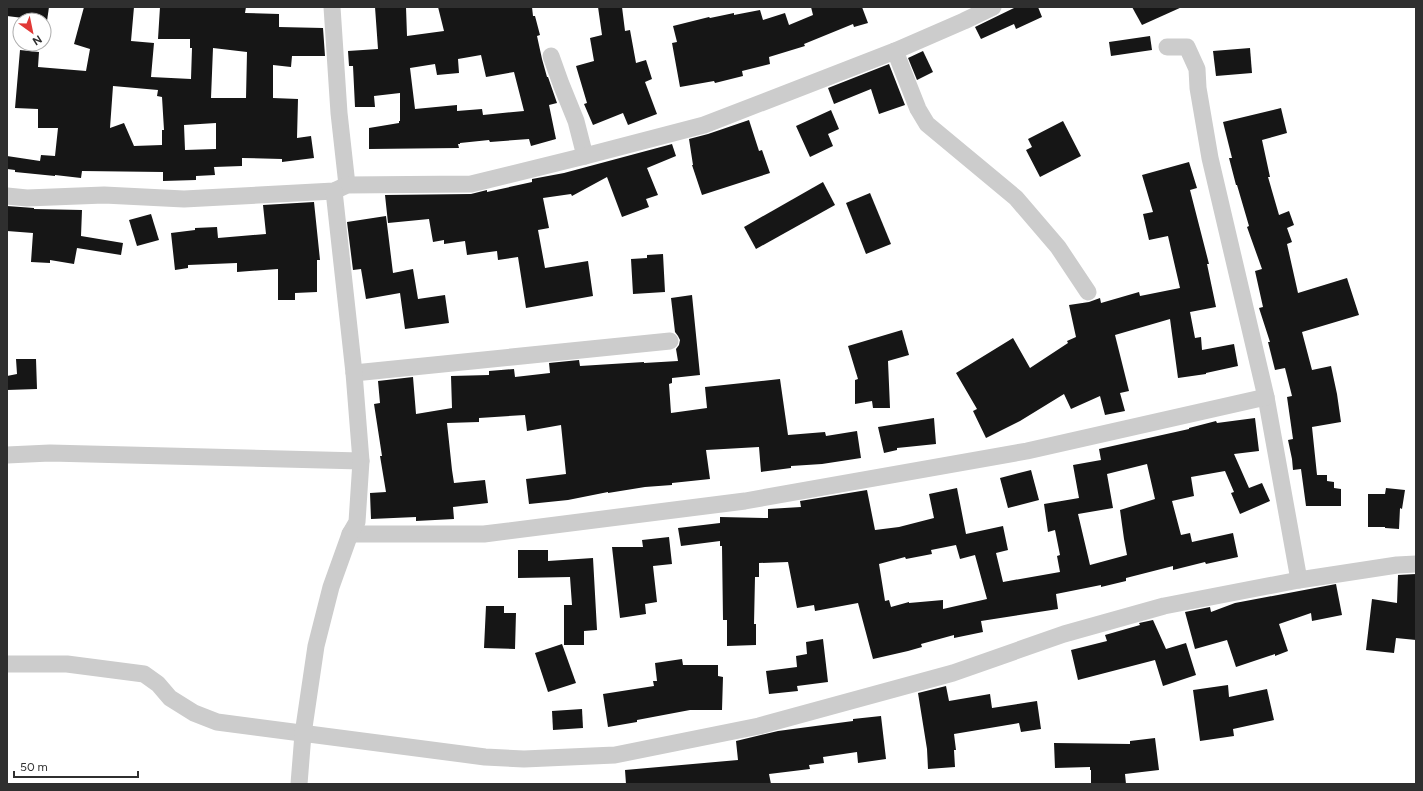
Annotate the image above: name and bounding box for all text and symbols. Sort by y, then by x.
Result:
north arrow [12,12,52,52]
text: N [30,32,44,48]
scale bar [14,753,138,779]
text: 50 m [20,760,48,774]

